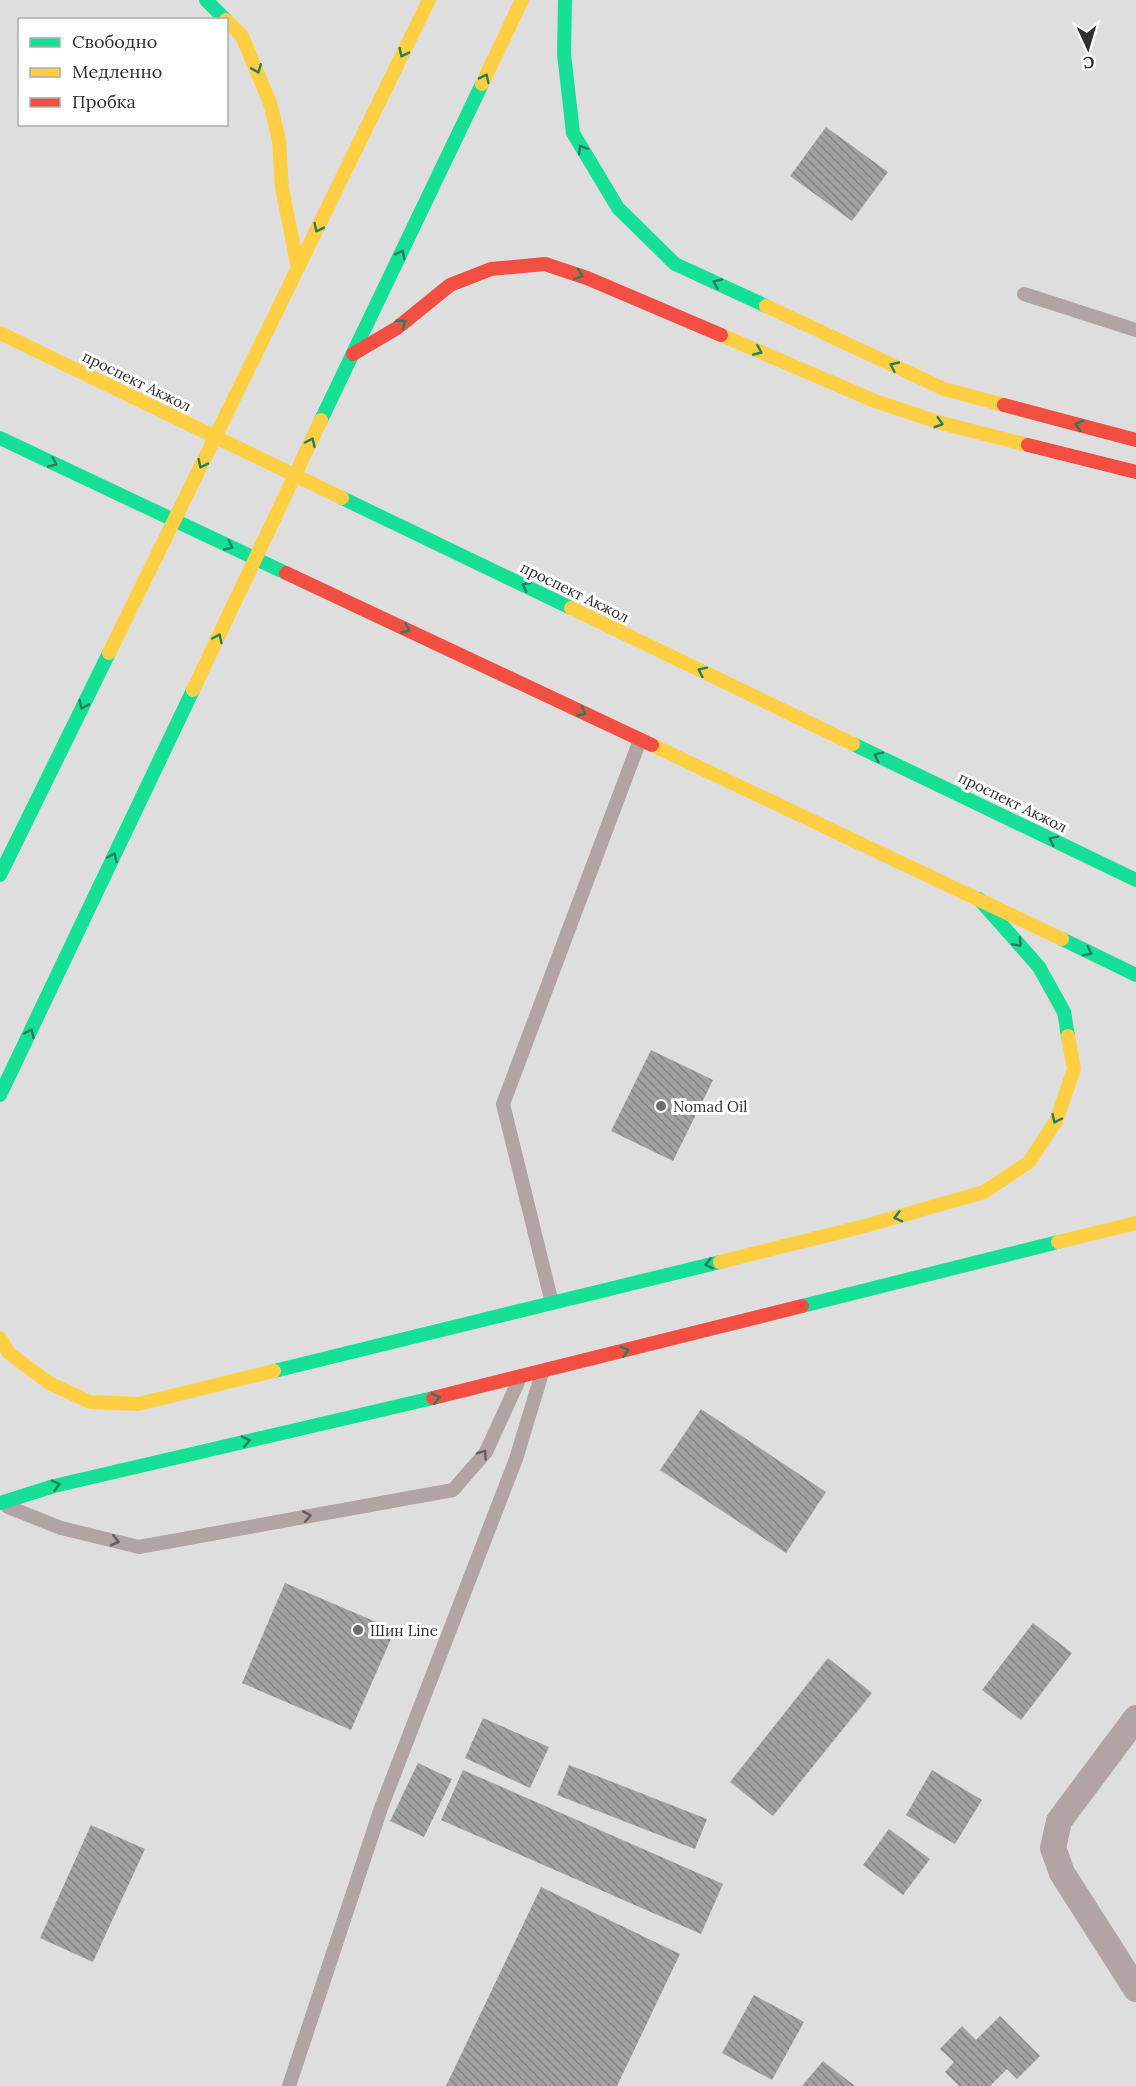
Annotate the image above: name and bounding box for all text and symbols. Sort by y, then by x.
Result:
legend [18,18,228,126]
north arrow [1058,18,1118,78]
text: Свободно [72,30,157,53]
one-way arrow [399,46,411,57]
text: С [1083,53,1095,73]
text: Медленно [72,60,162,83]
one-way arrow [250,63,262,74]
one-way arrow [477,73,489,84]
text: Пробка [72,90,136,113]
one-way arrow [578,145,590,155]
one-way arrow [313,221,325,232]
one-way arrow [393,249,405,260]
one-way arrow [573,268,584,281]
one-way arrow [713,279,724,291]
one-way arrow [396,319,407,330]
one-way arrow [752,344,763,356]
street label: проспект Акжол [80,346,194,416]
one-way arrow [890,361,901,373]
one-way arrow [934,416,944,428]
one-way arrow [1075,419,1085,432]
one-way arrow [303,438,315,449]
one-way arrow [46,456,57,468]
one-way arrow [197,458,209,469]
one-way arrow [223,539,234,551]
street label: проспект Акжол [518,557,632,627]
one-way arrow [522,582,533,594]
one-way arrow [399,622,410,634]
one-way arrow [211,633,223,644]
one-way arrow [697,667,708,678]
one-way arrow [79,699,91,710]
one-way arrow [576,705,587,717]
one-way arrow [873,751,884,763]
street label: проспект Акжол [956,767,1070,837]
one-way arrow [1049,836,1060,848]
one-way arrow [106,852,118,863]
one-way arrow [1011,936,1022,947]
one-way arrow [1082,945,1093,957]
one-way arrow [22,1028,34,1039]
place label: Nomad Oil [673,1097,747,1116]
marker: Nomad Oil [654,1099,668,1113]
one-way arrow [1051,1112,1063,1123]
one-way arrow [893,1210,904,1222]
one-way arrow [704,1257,714,1270]
one-way arrow [620,1346,630,1359]
one-way arrow [431,1392,441,1405]
one-way arrow [241,1436,251,1449]
one-way arrow [476,1450,487,1461]
one-way arrow [51,1480,61,1493]
one-way arrow [302,1510,312,1523]
one-way arrow [110,1534,120,1547]
place label: Шин Line [370,1621,438,1640]
marker: Шин Line [351,1623,365,1637]

